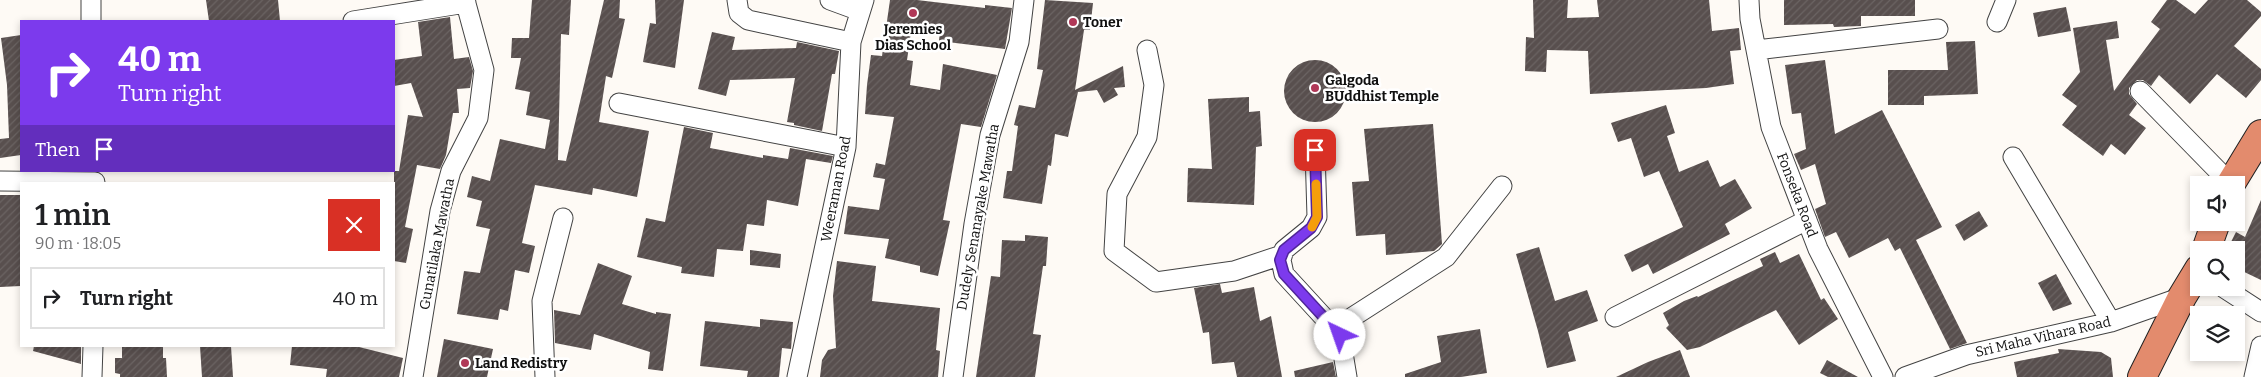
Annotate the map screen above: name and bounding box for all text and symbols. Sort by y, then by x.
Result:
marker: Jeremies Dias School [907,7,919,19]
place label: Toner [1083,14,1123,31]
marker: Toner [1067,16,1079,28]
place label: Jeremies Dias School [875,21,952,54]
text: 40 m [118,38,201,80]
icon: right [35,40,100,105]
place label: Galgoda BUddhist Temple [1325,72,1439,105]
text: Turn right [118,80,221,107]
marker: Galgoda BUddhist Temple [1309,82,1321,94]
street label: Dudely Senanayake Mawatha [953,122,1003,312]
pin [1294,129,1336,171]
icon: arrive [90,135,118,163]
street label: Weeraman Road [817,135,855,243]
icon: arrive [1301,136,1329,164]
text: Then [35,138,80,161]
street label: Fonseka Road [1773,150,1821,240]
map controls [2190,176,2245,361]
button: sound [2190,176,2245,231]
street label: Gunatilaka Mawatha [416,177,458,311]
text: 1 min [35,197,110,233]
button: close [328,199,380,251]
text: 90 m · 18:05 [35,234,121,253]
button: search [2190,241,2245,296]
icon: right [37,284,65,312]
text: Turn right [80,287,173,310]
text: 40 m [333,287,378,310]
button: layers [2190,306,2245,361]
position arrow [1313,308,1365,360]
street label: Sri Maha Vihara Road [1973,313,2113,361]
place label: Land Redistry [475,355,567,372]
marker: Land Redistry [459,357,471,369]

